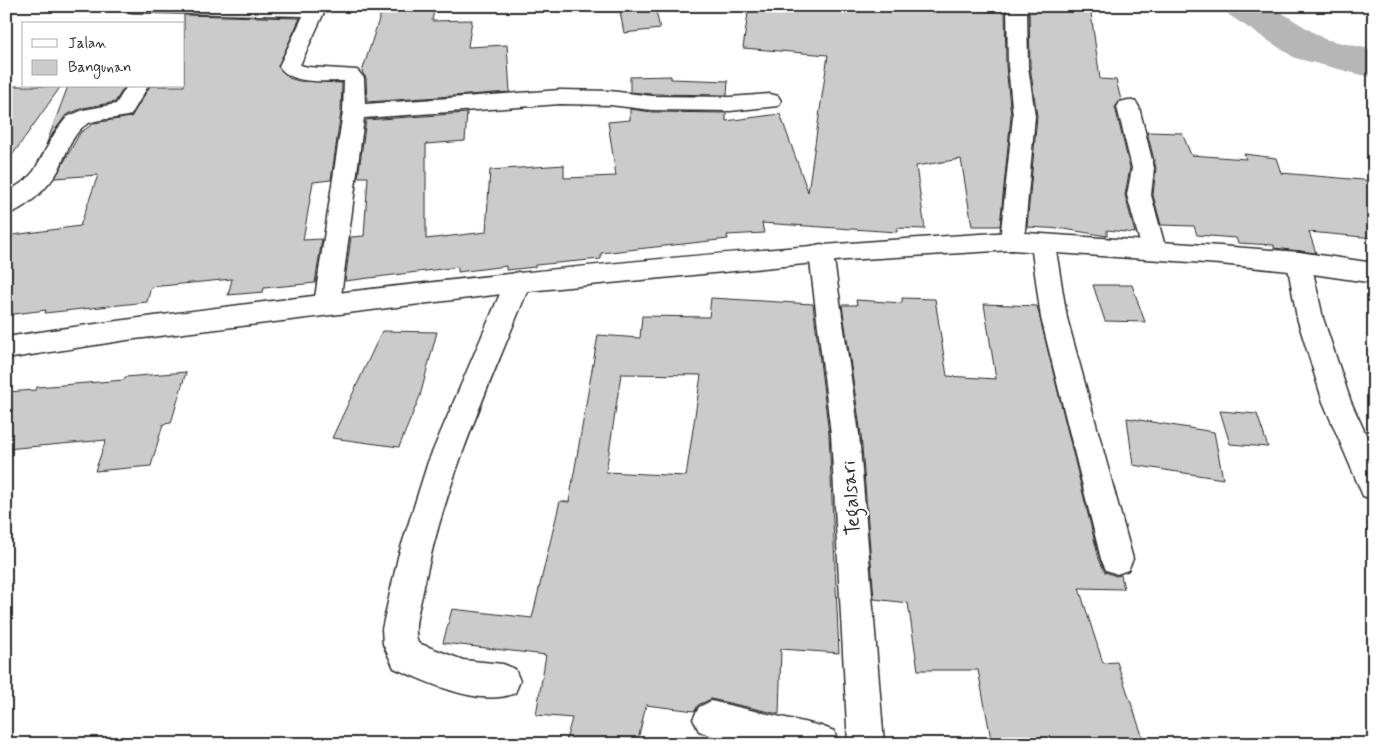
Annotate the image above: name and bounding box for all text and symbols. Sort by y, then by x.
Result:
legend [22,22,185,88]
text: Jalan [68,34,107,54]
text: Bangunan [68,58,131,79]
street label: Tegalsari [835,460,870,536]

